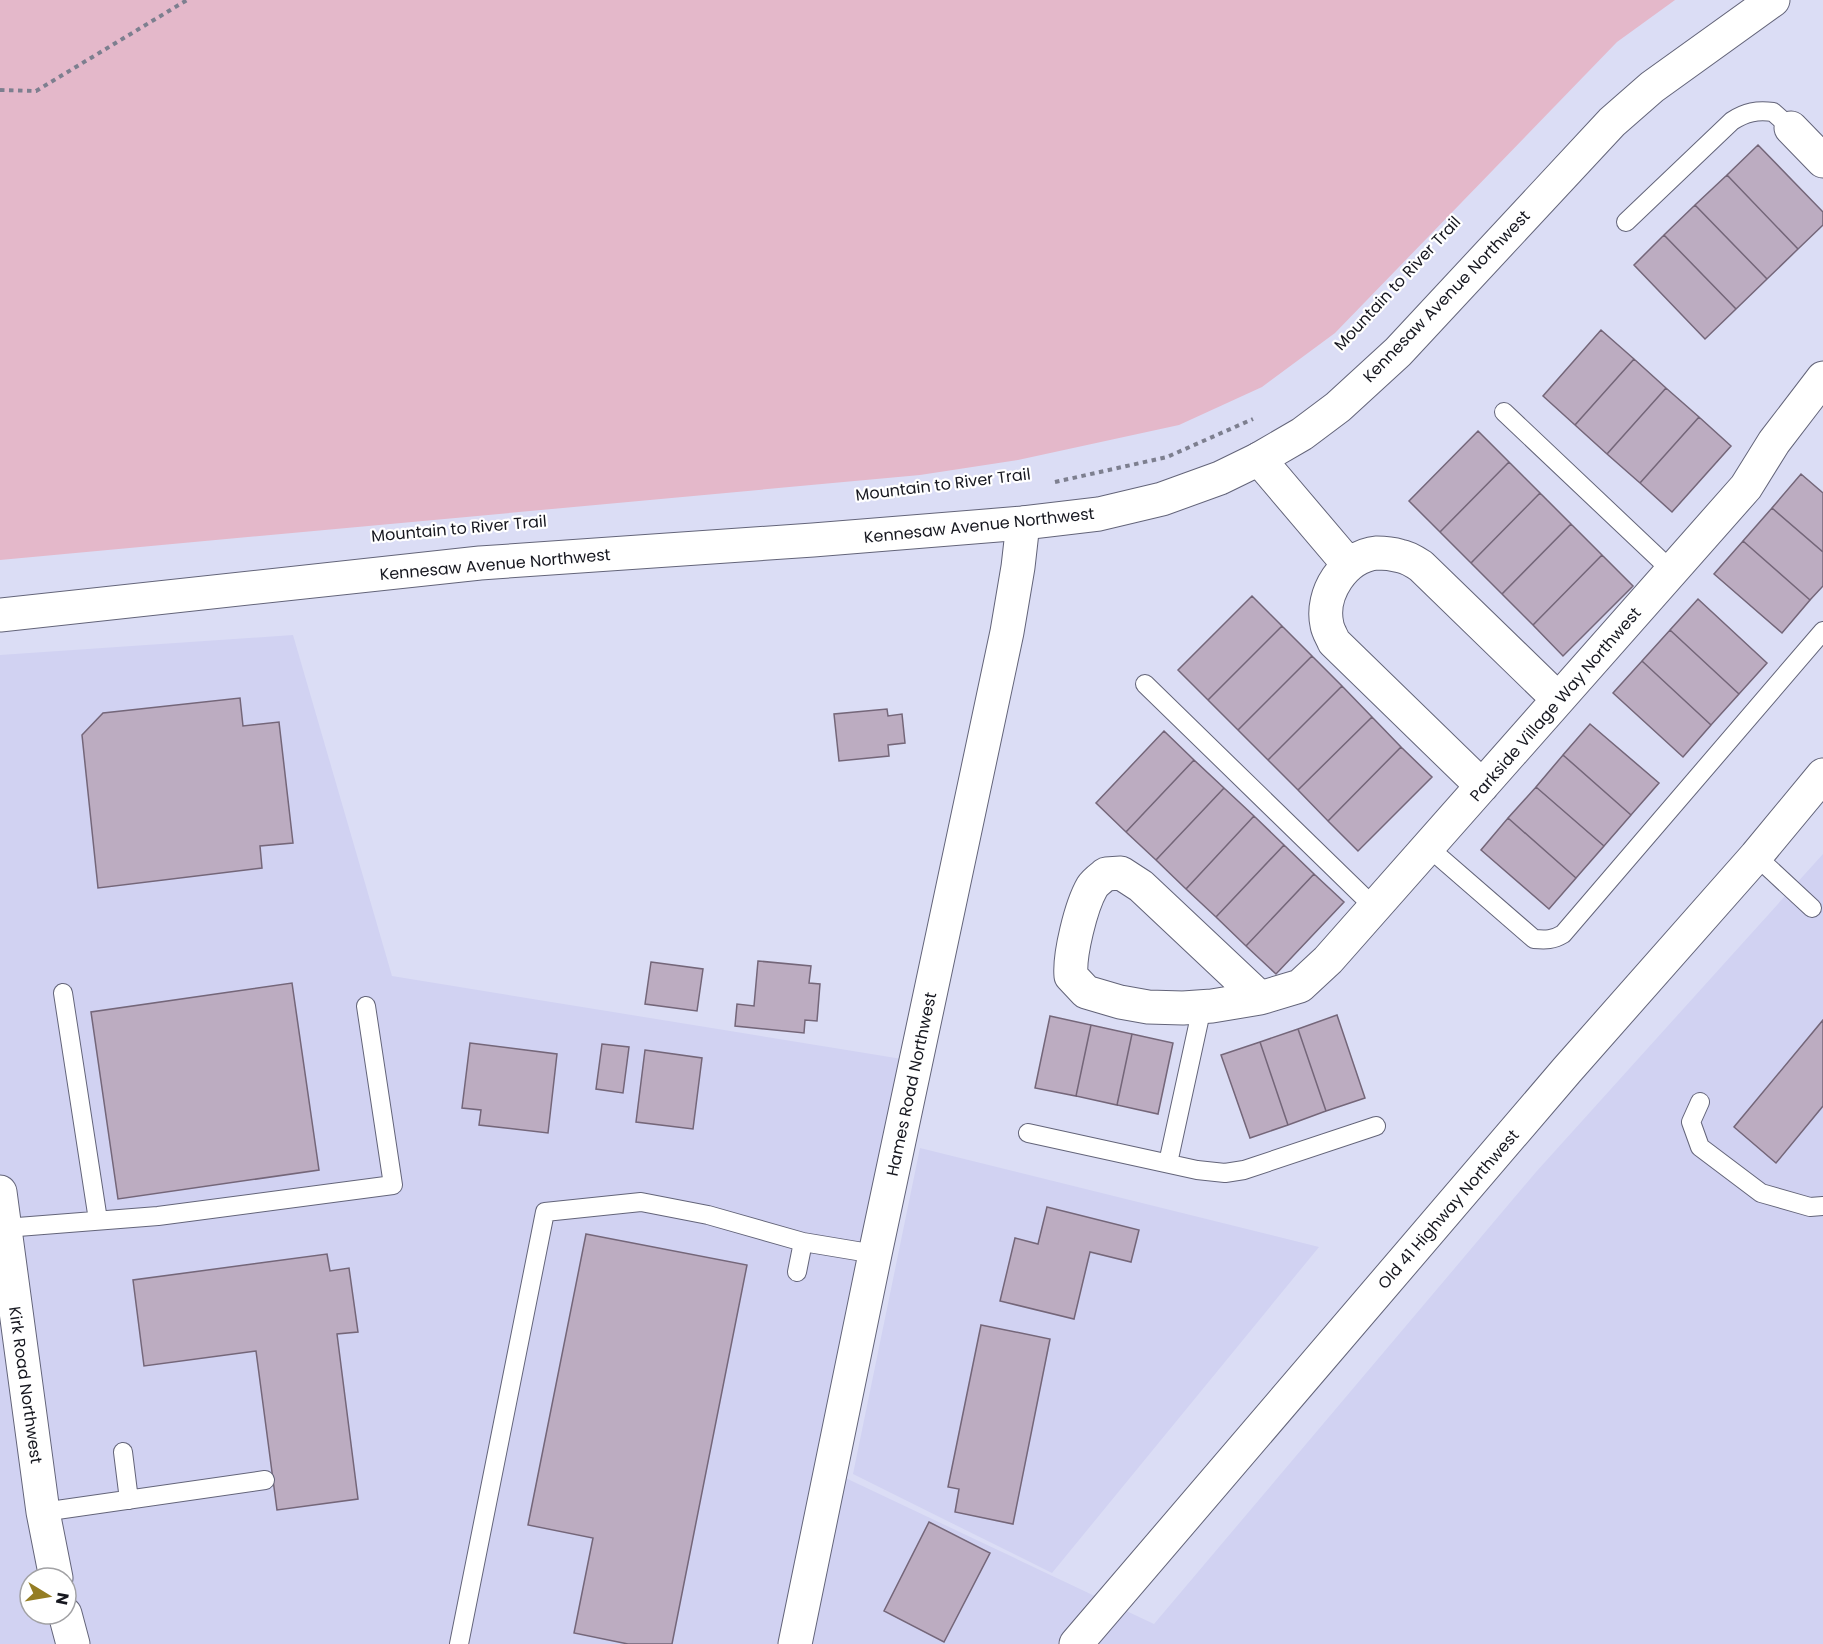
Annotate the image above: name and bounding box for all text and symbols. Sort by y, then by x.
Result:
street label: Kennesaw Avenue Northwest [1358,205,1535,388]
street label: Mountain to River Trail [1329,211,1466,356]
street label: Mountain to River Trail [854,462,1032,507]
street label: Kennesaw Avenue Northwest [863,502,1096,549]
street label: Mountain to River Trail [370,509,548,548]
street label: Kennesaw Avenue Northwest [379,543,612,586]
street label: Parkside Village Way Northwest [1465,602,1646,806]
street label: Hames Road Northwest [881,990,942,1178]
street label: Old 41 Highway Northwest [1372,1124,1524,1294]
street label: Kirk Road Northwest [3,1305,48,1465]
north arrow [18,1566,78,1626]
text: N [50,1591,75,1607]

